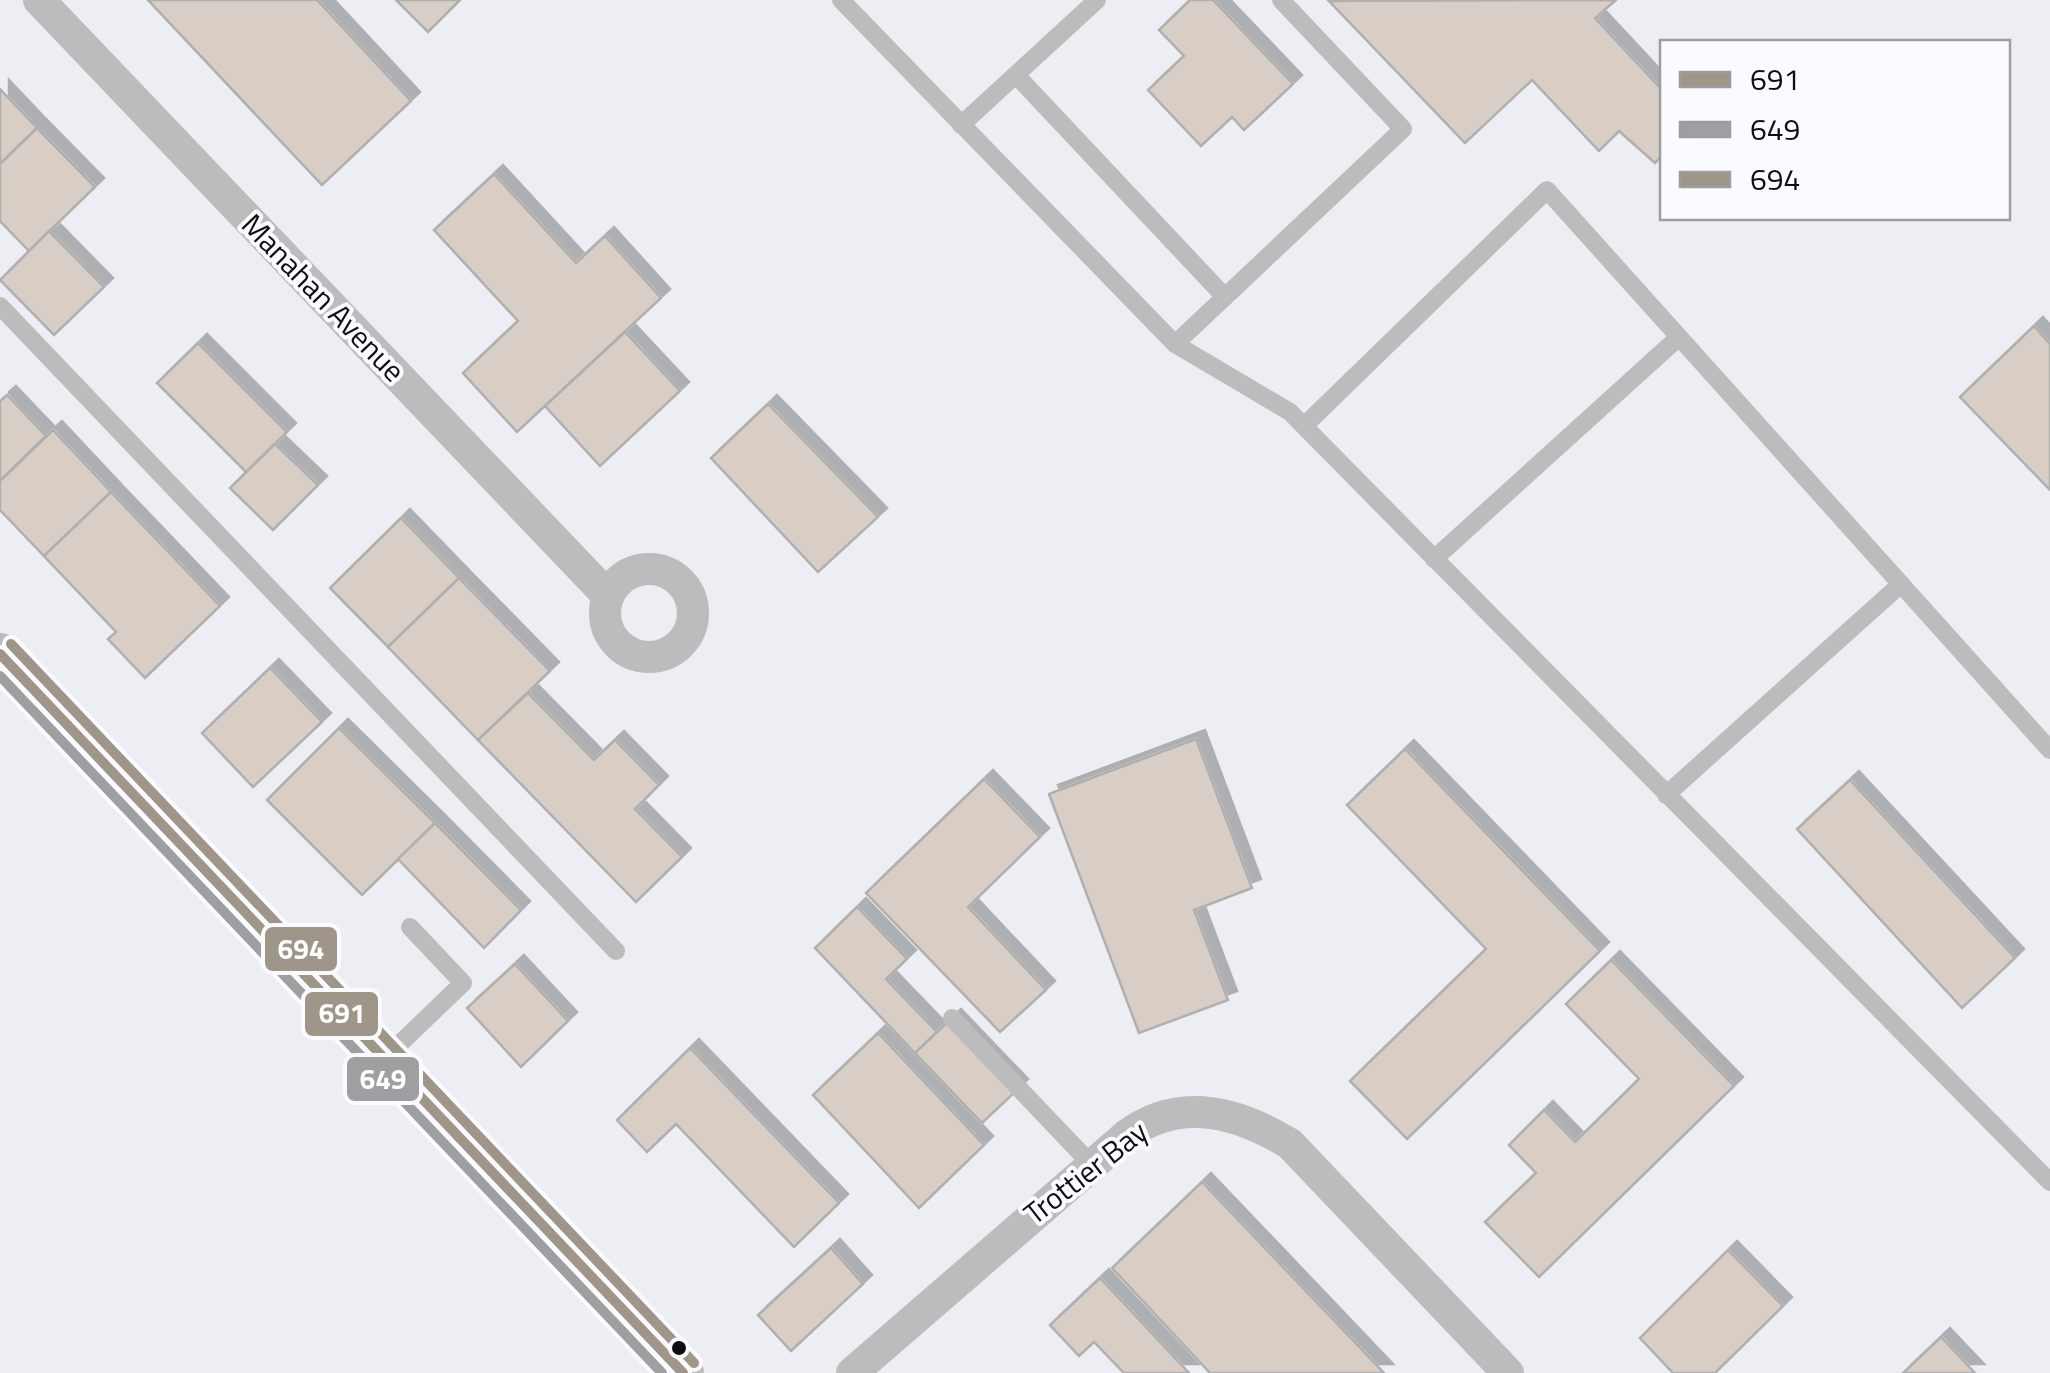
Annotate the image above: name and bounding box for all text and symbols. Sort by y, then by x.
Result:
legend [1660,40,2010,220]
text: 691 [1750,56,1800,102]
text: 649 [1750,106,1800,152]
text: 694 [1750,156,1800,202]
street label: Manahan Avenue [231,203,416,392]
line badge: 694 [263,925,339,973]
text: 694 [277,927,325,970]
line badge: 691 [303,990,380,1038]
text: 691 [318,991,366,1034]
line badge: 649 [345,1055,421,1103]
text: 649 [359,1057,407,1100]
street label: Trottier Bay [1013,1109,1157,1235]
unlabelled marker [669,1338,689,1358]

